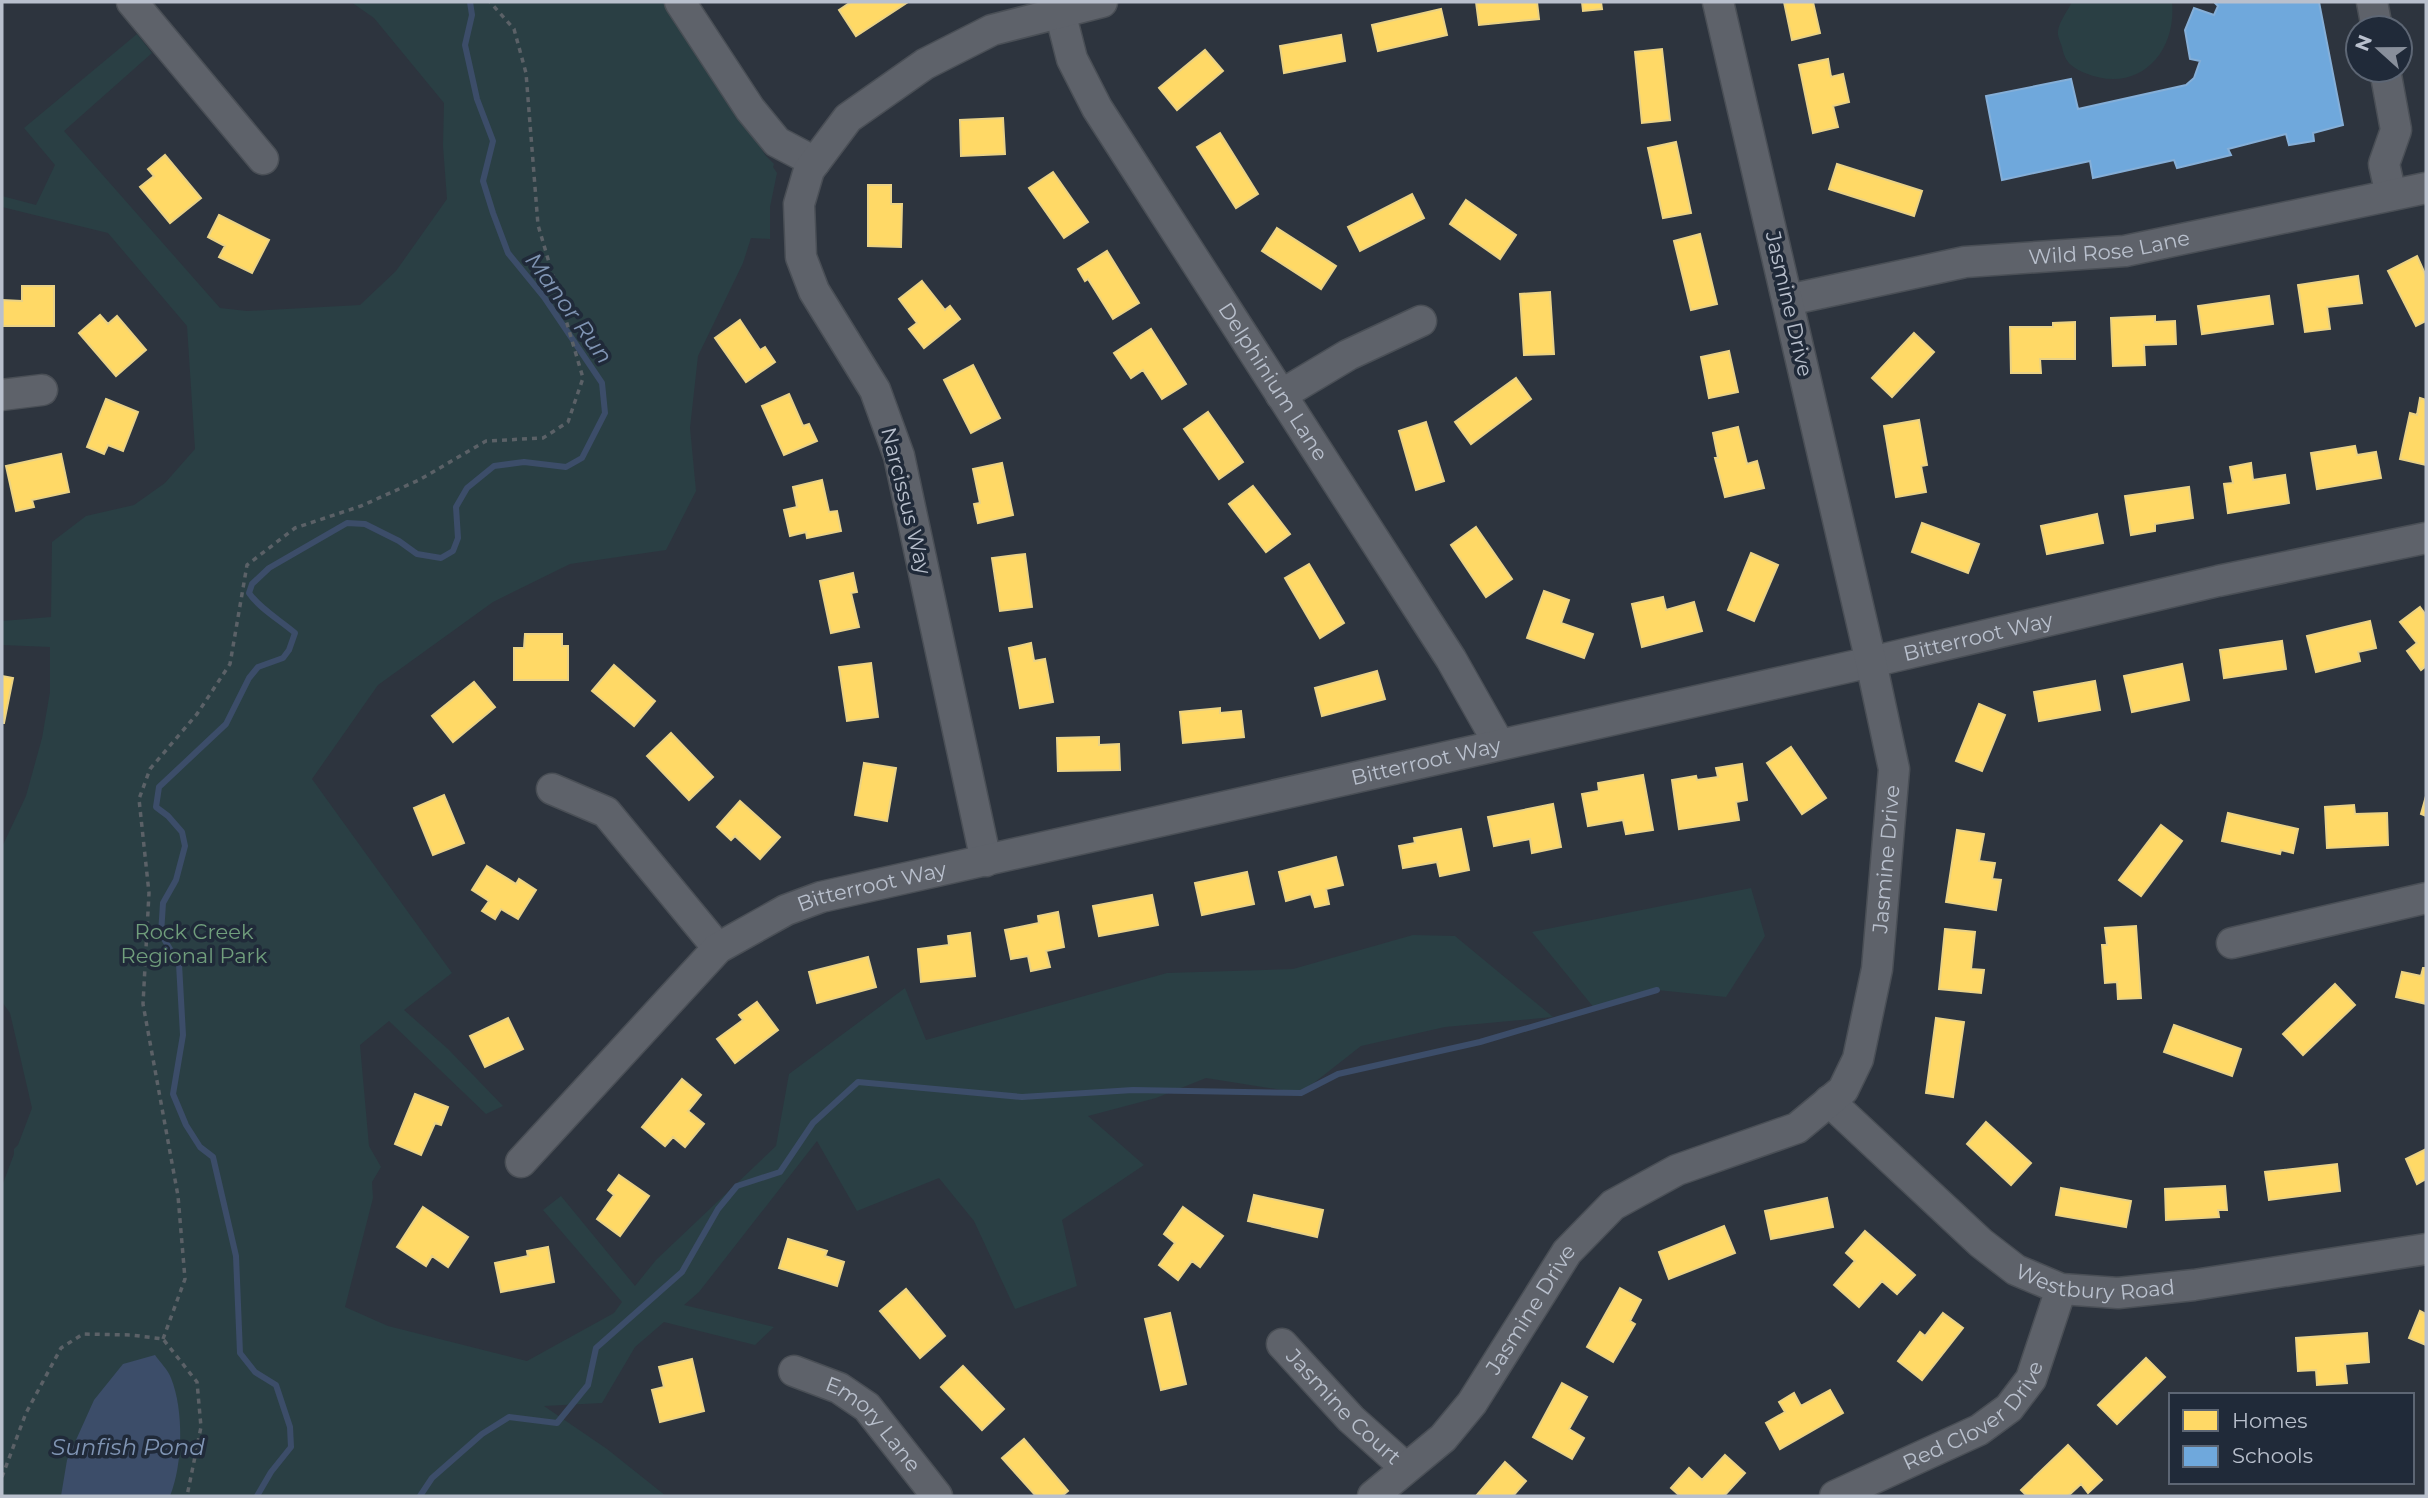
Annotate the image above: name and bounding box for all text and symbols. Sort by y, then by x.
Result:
north arrow [2344,14,2414,84]
text: N [2350,32,2377,54]
street label: Wild Rose Lane [2028,225,2192,270]
street label: Jasmine Drive [1760,228,1818,379]
water label: Manor Run [519,247,619,369]
street label: Delphinium Lane [1213,298,1333,465]
street label: Narcissus Way [876,425,937,578]
street label: Bitterroot Way [1901,607,2056,666]
street label: Bitterroot Way [1349,732,1504,790]
street label: Jasmine Drive [1867,784,1905,935]
street label: Bitterroot Way [794,856,949,917]
park label: Rock Creek Regional Park [121,919,268,968]
street label: Jasmine Drive [1480,1238,1580,1379]
street label: Westbury Road [2012,1258,2176,1305]
street label: Jasmine Court [1280,1343,1406,1469]
street label: Red Clover Drive [1899,1358,2048,1475]
street label: Emory Lane [822,1371,926,1477]
legend [2169,1393,2414,1484]
text: Homes [2232,1408,2307,1433]
water label: Sunfish Pond [51,1433,205,1461]
text: Schools [2232,1443,2313,1468]

